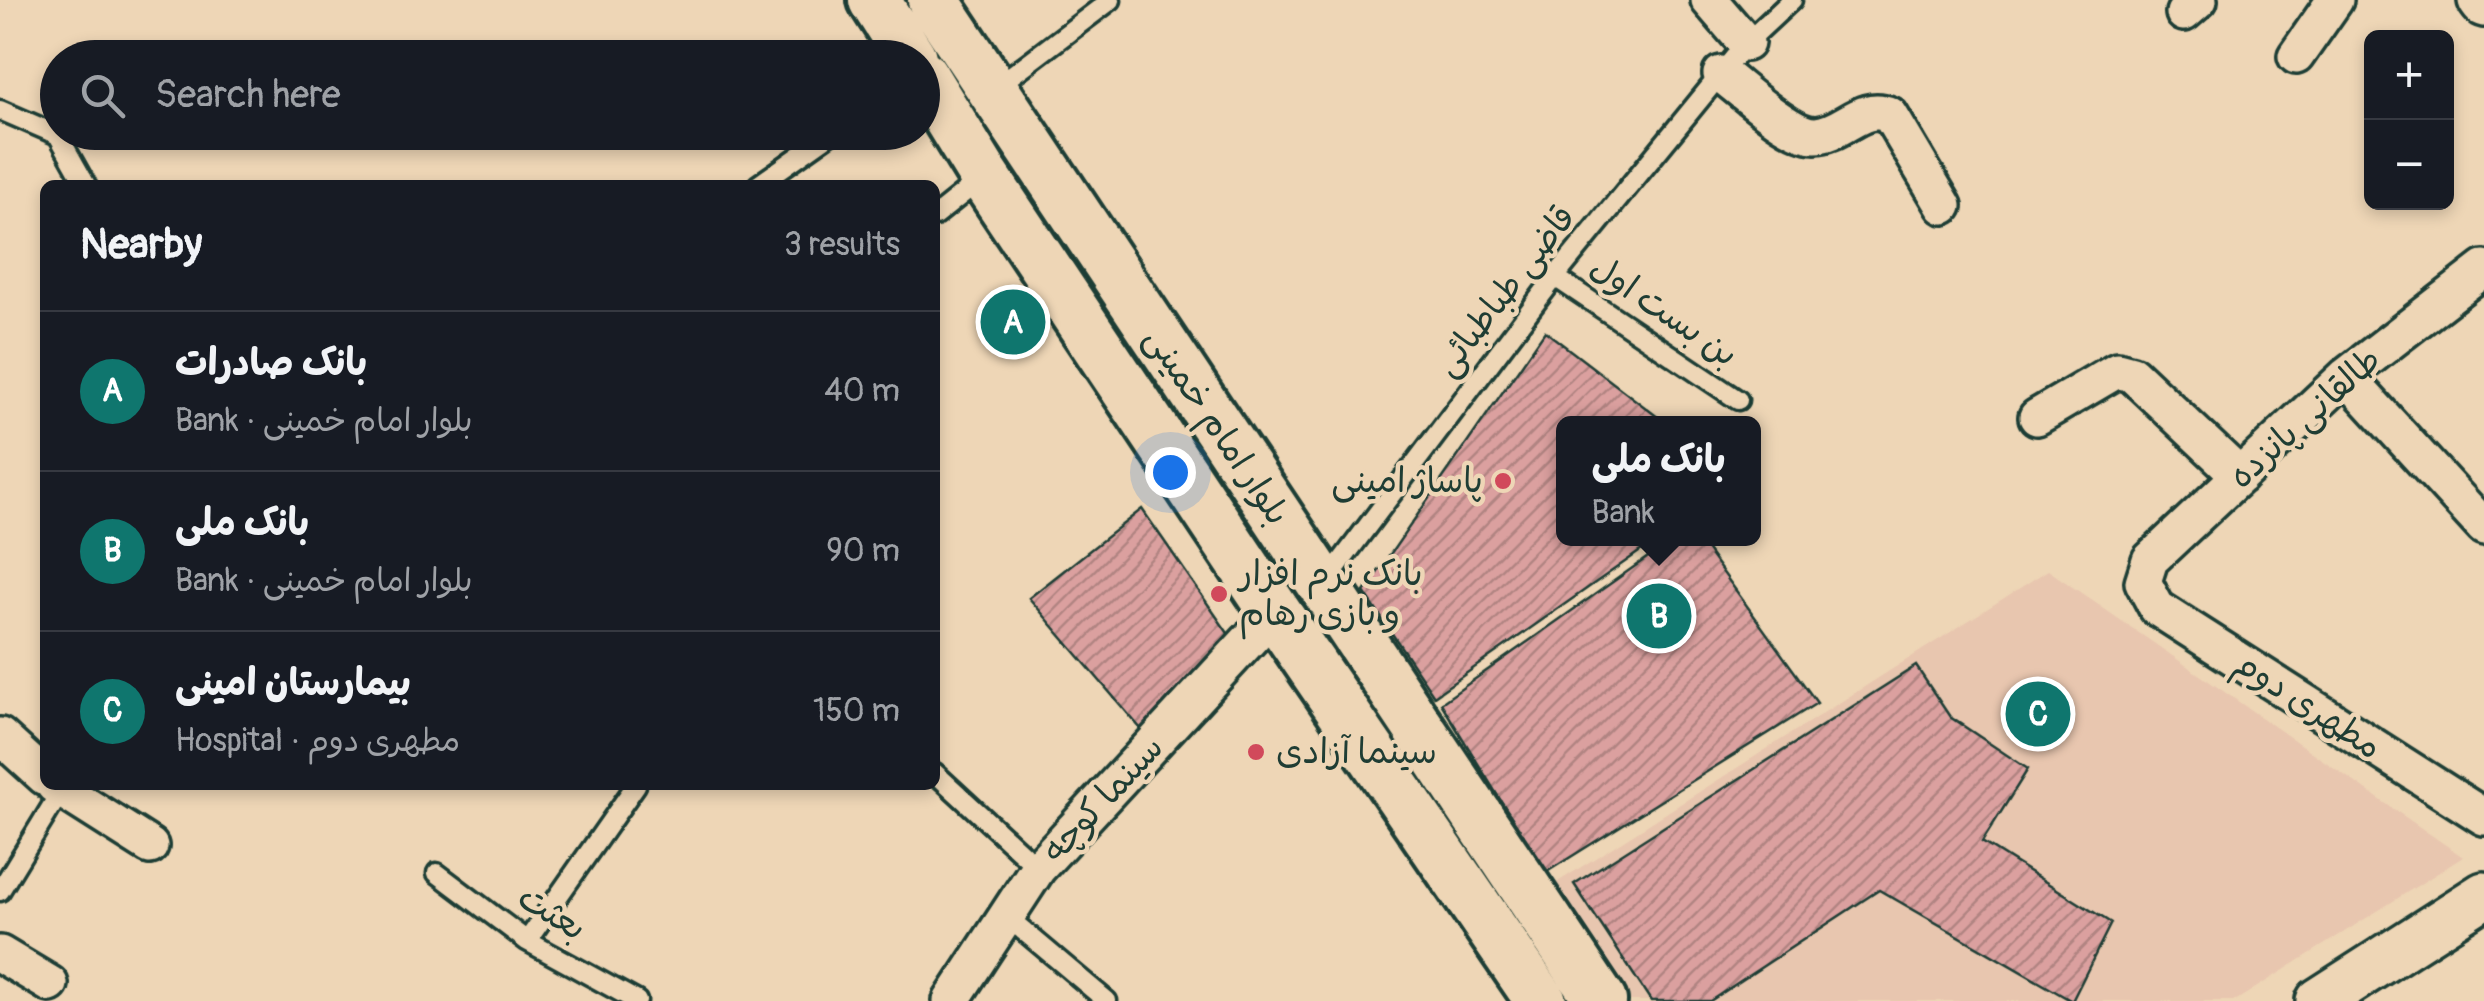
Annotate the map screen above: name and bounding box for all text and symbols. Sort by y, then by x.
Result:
map controls [2364,30,2454,210]
button: + [2364,30,2454,120]
search box [40,40,940,150]
icon: search [75,68,130,123]
text: Search here [155,71,341,119]
button: − [2364,120,2454,210]
street label: قاضی طباطبائی [1424,196,1586,386]
text: Nearby [80,219,202,271]
text: 3 results [784,225,900,265]
street label: بن بست اول [1582,245,1746,377]
pin: A [980,284,1046,360]
street label: بلوار امام خمینی [1131,319,1299,536]
street label: طالقانی پانزده [2219,338,2391,498]
text: بانک صادرات [175,339,367,387]
text: A [102,371,123,411]
text: 40 m [824,371,900,411]
text: Bank · بلوار امام خمینی [175,401,473,441]
popup [1556,416,1761,546]
text: بانک ملی [1591,436,1726,484]
your location [1145,447,1196,498]
place label: پاساژ امینی [1331,459,1483,503]
marker: پاساژ امینی [1492,470,1514,492]
text: Bank [1591,493,1655,533]
text: بانک ملی [175,499,309,547]
text: B [103,531,122,571]
text: 90 m [826,531,900,571]
place label: بانک نرم افزار و بازی رهام [1236,552,1423,640]
text: Bank · بلوار امام خمینی [175,561,473,601]
pin: B [1626,578,1692,654]
marker: بانک نرم افزار و بازی رهام [1208,583,1230,605]
street label: مطهری دوم [2224,641,2390,772]
text: بیمارستان امینی [175,659,411,707]
pin: C [2006,676,2070,752]
text: C [103,691,122,731]
text: 150 m [813,691,900,731]
text: Hospital · مطهری دوم [175,721,460,761]
street label: سینما کوچه [1033,726,1173,872]
place label: سینما آزادی [1276,730,1437,774]
marker: سینما آزادی [1245,741,1267,763]
street label: بعثت [510,875,594,951]

